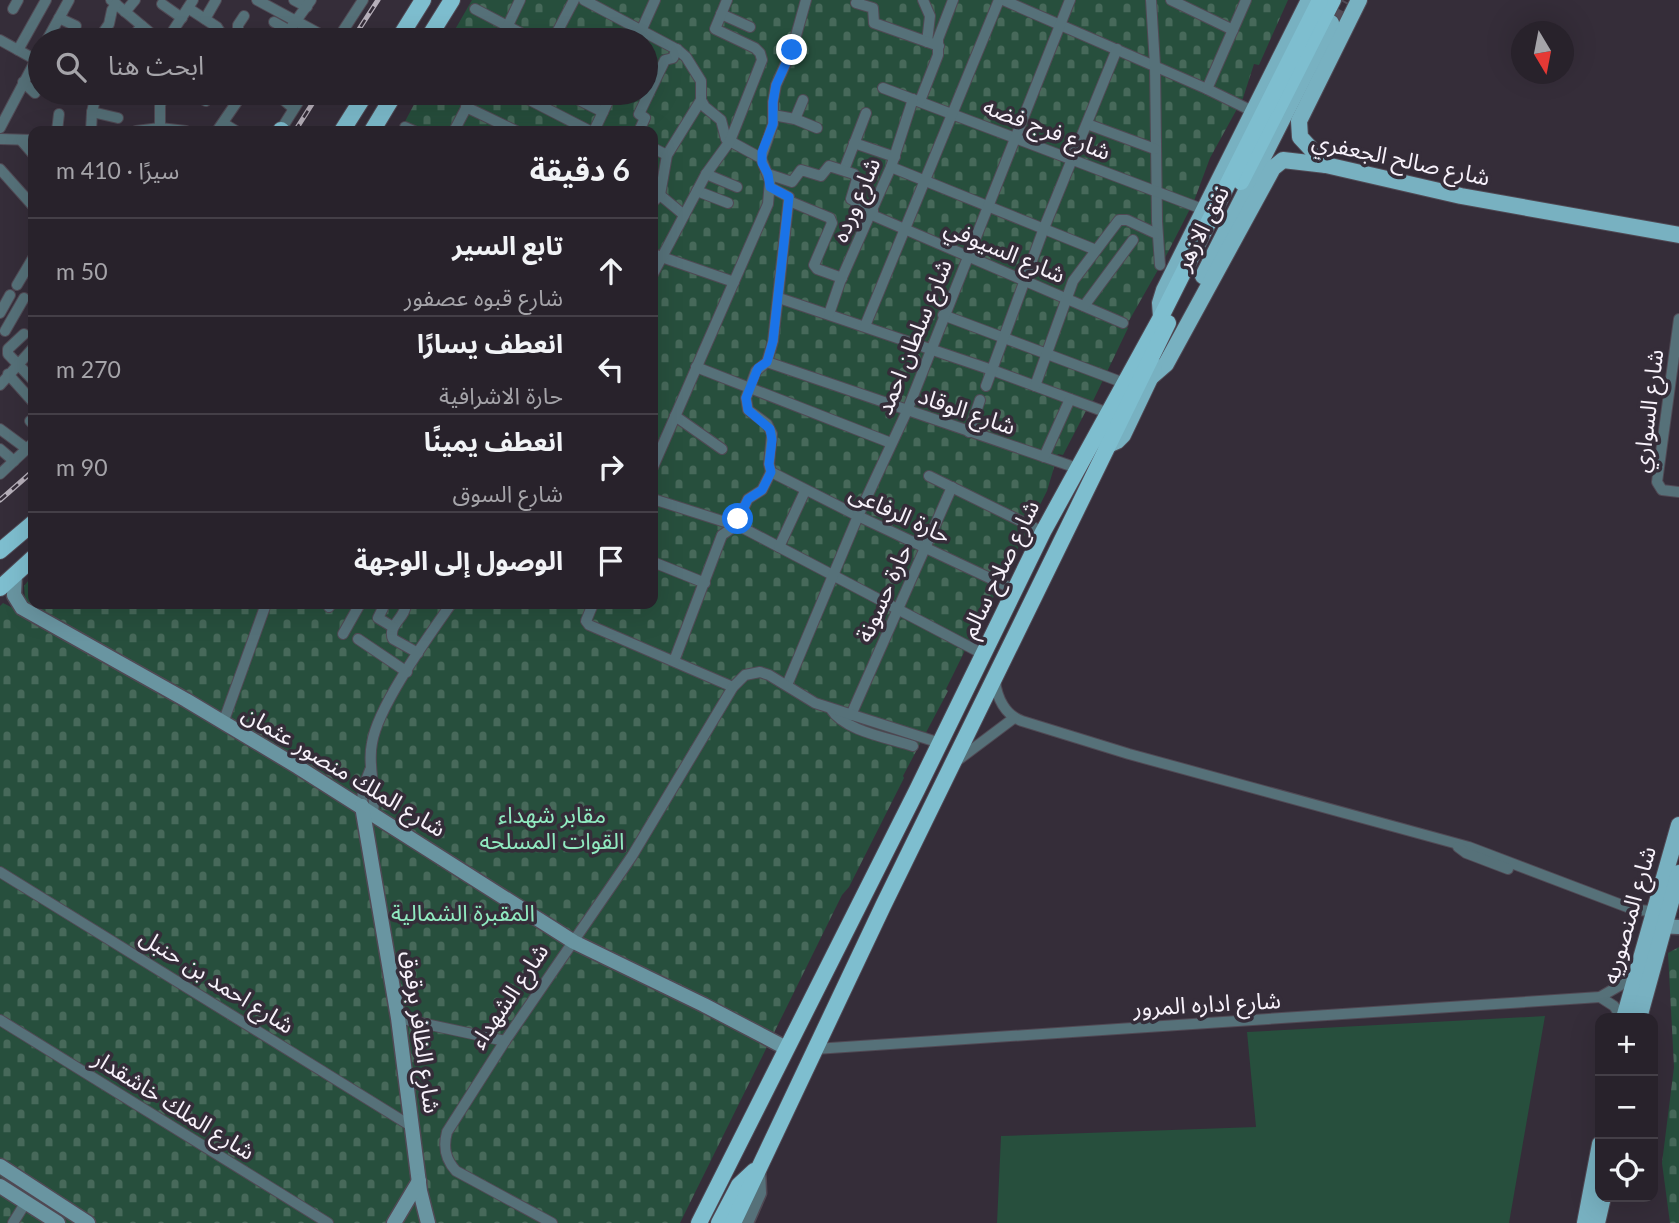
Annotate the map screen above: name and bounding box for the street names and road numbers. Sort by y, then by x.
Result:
street label: شارع فرج فضه [978,91,1115,169]
street label: شارع صالح الجعفري [1309,126,1493,195]
street label: شارع ورده [825,153,889,248]
street label: نفق الازهر [1168,181,1235,276]
street label: شارع السيوفي [939,212,1070,292]
street label: شارع سلطان احمد [869,255,961,420]
street label: شارع السواري [1626,348,1673,475]
street label: شارع الوقاد [914,380,1020,444]
street label: حارة الرفاعى [845,478,955,550]
street label: شارع صلاح سالم [954,495,1048,644]
street label: حارة حسونة [849,539,918,646]
street label: شارع الملك منصور عثمان [236,698,451,845]
street label: شارع المنصوريه [1595,843,1665,988]
street label: شارع احمد بن حنبل [133,922,300,1042]
street label: شارع الشهداء [463,938,557,1055]
street label: شارع الظافر برقوق [393,949,447,1116]
street label: شارع اداره المرور [1131,985,1282,1025]
street label: شارع الملك خاشقدار [86,1043,261,1169]

